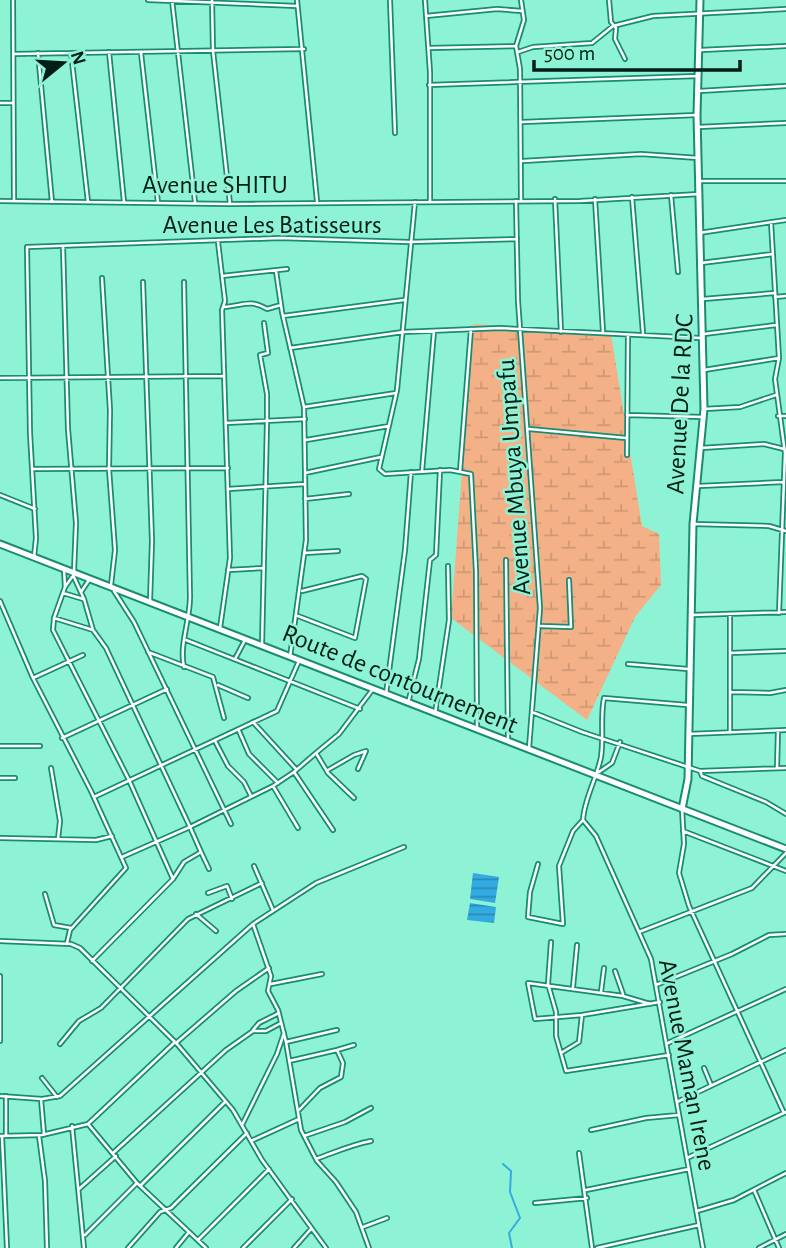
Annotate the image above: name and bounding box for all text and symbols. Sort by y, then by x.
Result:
north arrow [28,28,98,98]
scale bar [534,28,740,72]
text: 500 m [544,43,595,64]
text: N [67,49,89,67]
street label: Avenue SHITU [142,172,288,198]
street label: Avenue Les Batisseurs [162,212,382,238]
street label: Avenue De la RDC [662,313,698,495]
street label: Avenue Mbuya Umpafu [493,358,535,596]
street label: Route de contournement [279,620,521,738]
street label: Avenue Maman Irene [654,957,720,1173]

